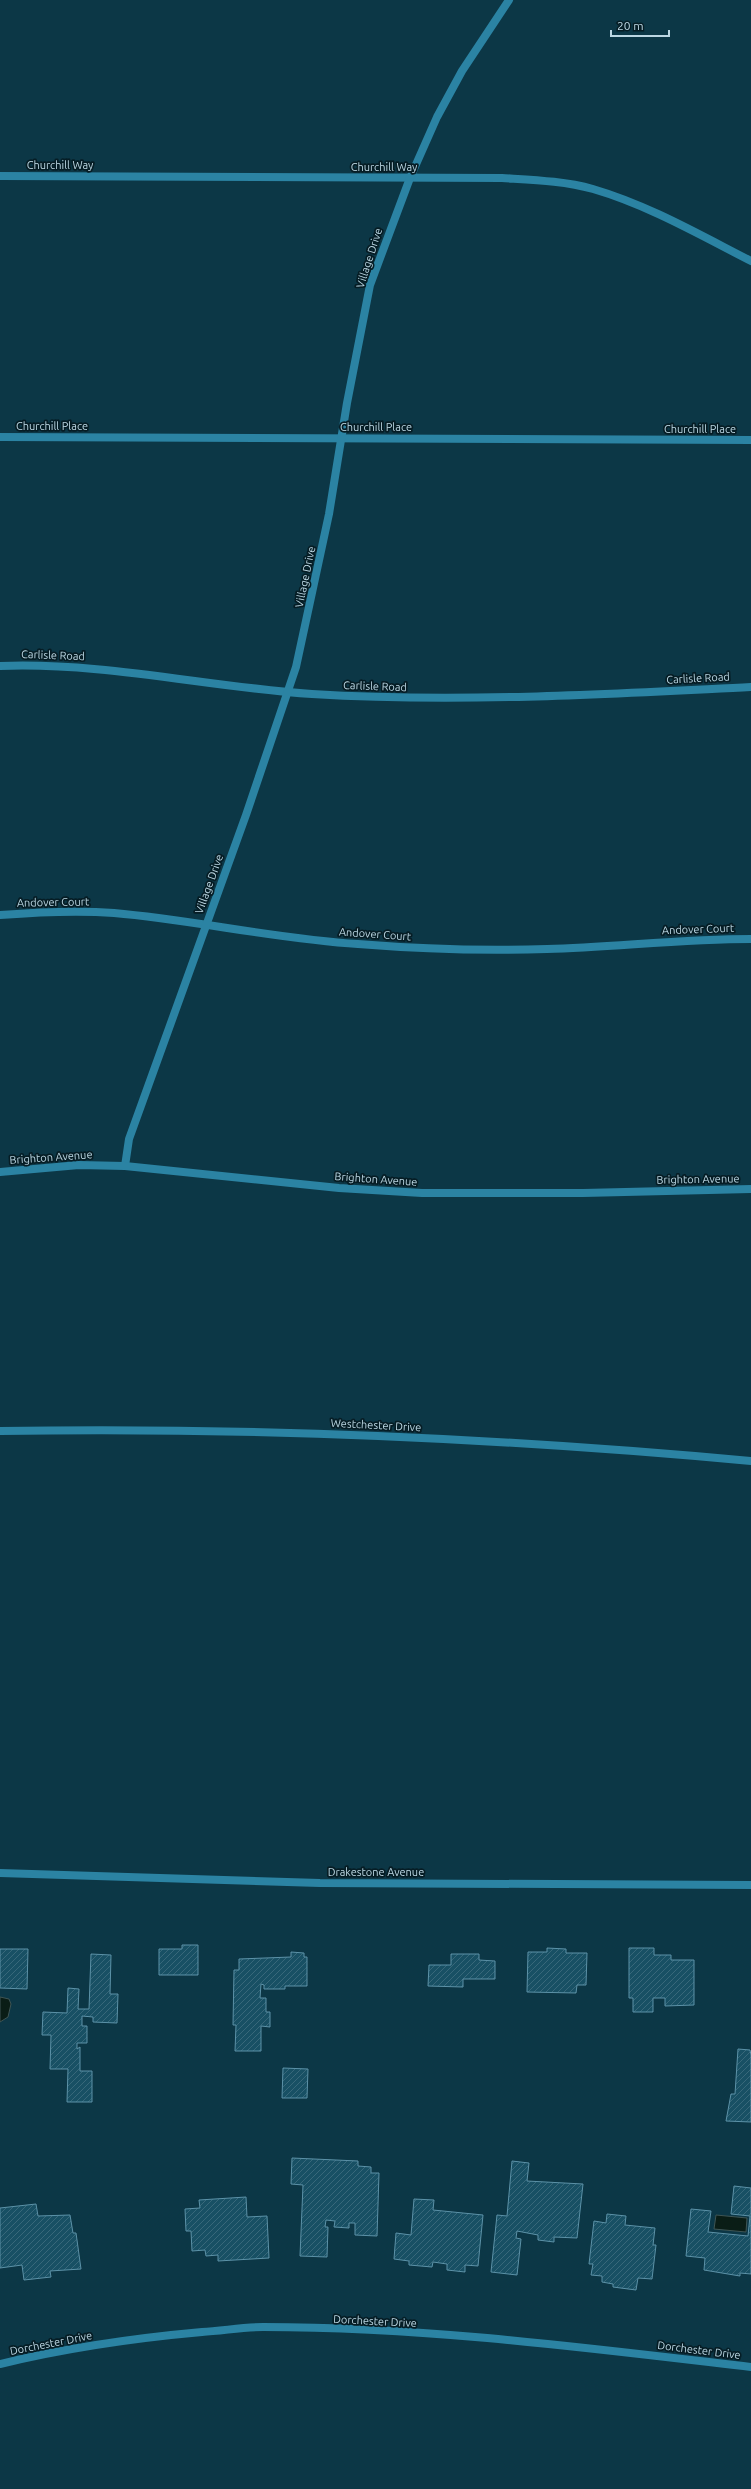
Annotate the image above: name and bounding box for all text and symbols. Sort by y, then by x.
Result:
scale bar [611,12,669,38]
text: 20 m [617,19,644,32]
street label: Churchill Way [27,159,94,171]
street label: Churchill Way [351,161,418,173]
street label: Village Drive [354,226,384,290]
street label: Churchill Place [16,420,88,432]
street label: Churchill Place [340,421,412,433]
street label: Churchill Place [664,423,736,435]
street label: Village Drive [293,545,317,609]
street label: Carlisle Road [21,648,85,662]
street label: Carlisle Road [666,670,730,686]
street label: Carlisle Road [343,679,407,693]
street label: Village Drive [193,853,225,915]
street label: Andover Court [17,895,90,909]
street label: Andover Court [662,922,735,936]
street label: Andover Court [339,925,412,943]
street label: Brighton Avenue [9,1148,93,1166]
street label: Brighton Avenue [334,1170,418,1188]
street label: Brighton Avenue [656,1172,740,1186]
street label: Westchester Drive [331,1417,421,1433]
street label: Drakestone Avenue [328,1866,424,1878]
street label: Dorchester Drive [333,2313,417,2329]
street label: Dorchester Drive [9,2329,93,2357]
street label: Dorchester Drive [657,2339,741,2361]

